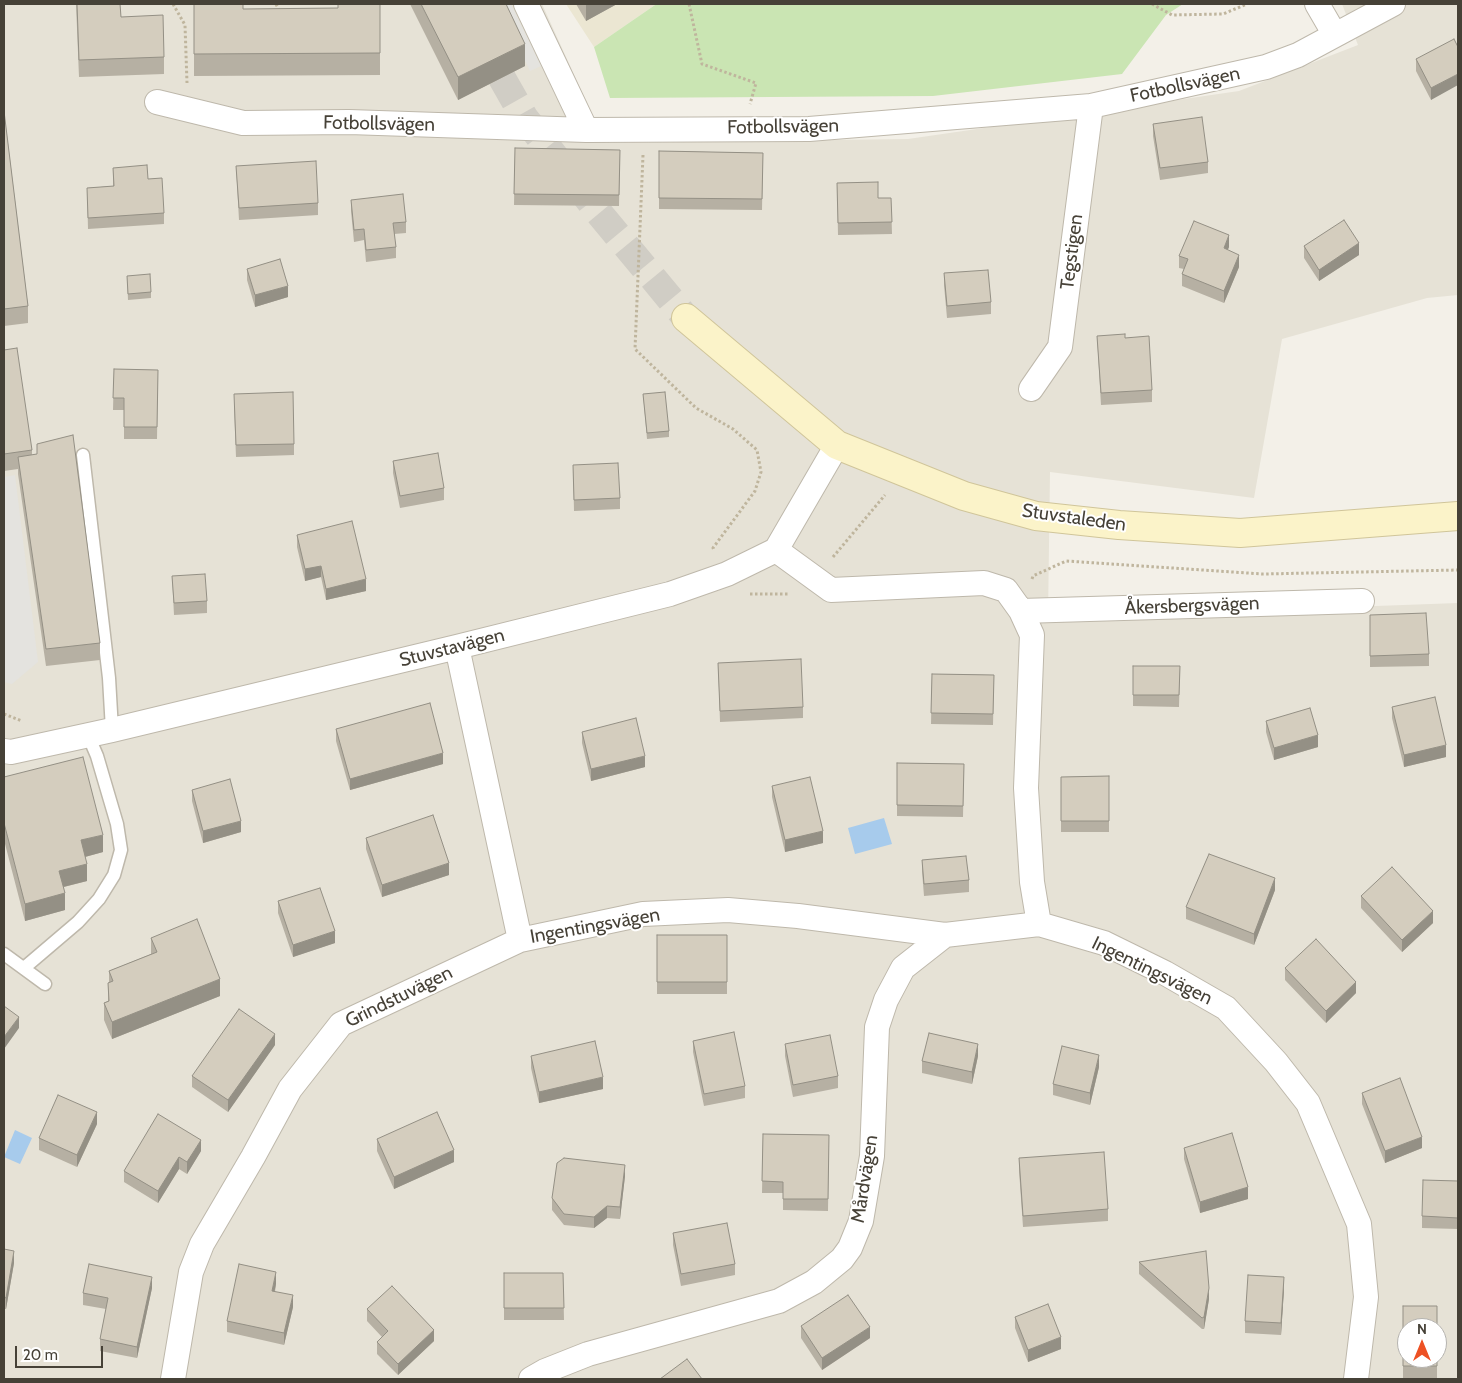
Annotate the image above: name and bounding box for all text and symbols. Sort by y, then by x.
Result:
street label: Fotbollsvägen [1128,62,1242,108]
street label: Fotbollsvägen [323,112,435,136]
street label: Fotbollsvägen [727,115,839,139]
street label: Tegstigen [1056,213,1088,291]
street label: Stuvstaleden [1021,499,1127,537]
street label: Åkersbergsvägen [1124,592,1260,620]
street label: Stuvstavägen [397,624,507,672]
street label: Ingentingsvägen [528,903,662,949]
street label: Ingentingsvägen [1088,932,1216,1010]
street label: Grindstuvägen [342,961,456,1033]
street label: Mårdvägen [847,1133,883,1225]
north arrow [1397,1318,1447,1368]
text: N [1417,1320,1427,1338]
scale bar [18,1336,105,1368]
text: 20 m [23,1346,58,1364]

